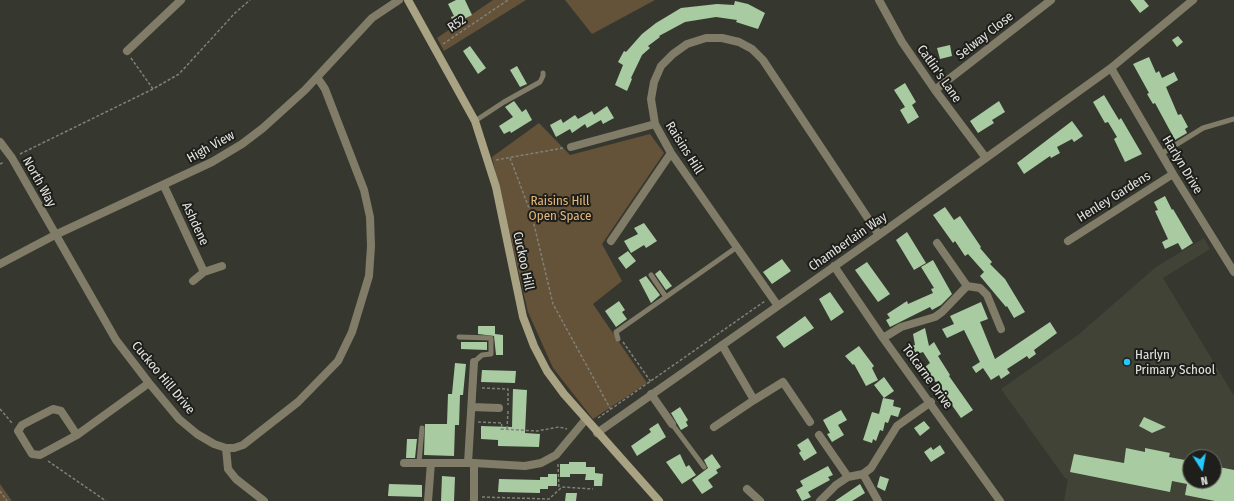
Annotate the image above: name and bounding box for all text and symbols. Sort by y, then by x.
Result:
street label: Selway Close [953,9,1017,63]
street label: R52 [445,12,469,36]
street label: Catlin's Lane [913,42,965,106]
street label: Raisins Hill [662,119,706,177]
street label: High View [184,128,238,166]
street label: Harlyn Drive [1158,133,1206,197]
street label: North Way [19,154,59,210]
street label: Henley Gardens [1074,168,1154,226]
park label: Raisins Hill Open Space [529,193,591,224]
street label: Ashdene [178,200,212,248]
street label: Chamberlain Way [806,209,890,275]
street label: Cuckoo Hill [509,230,537,292]
street label: Cuckoo Hill Drive [128,339,198,417]
street label: Tolcarne Drive [898,342,956,412]
place label: Harlyn Primary School [1135,347,1215,378]
marker: Harlyn Primary School [1122,357,1132,367]
north arrow [1182,449,1222,489]
text: N [1200,473,1209,487]

